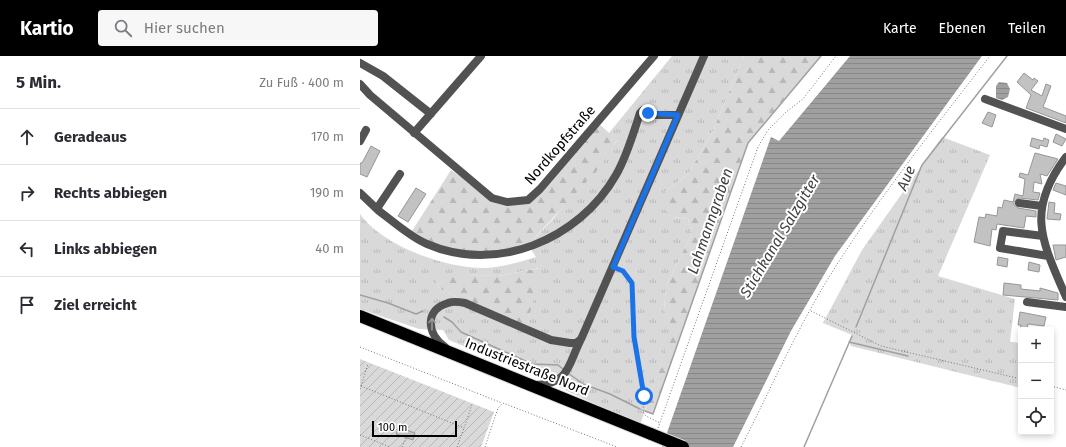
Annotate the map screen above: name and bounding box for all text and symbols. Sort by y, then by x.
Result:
search box [98,10,378,46]
text: Kartio [20,17,74,40]
icon: search [112,17,134,39]
text: Hier suchen [144,19,225,37]
text: Karte [883,20,917,37]
text: Ebenen [939,20,986,37]
text: Teilen [1008,20,1046,37]
text: 5 Min. [16,72,61,93]
text: Zu Fuß · 400 m [259,75,344,90]
street label: Nordkopfstraße [521,102,599,188]
route end [639,104,657,122]
icon: ahead [16,126,38,148]
text: Geradeaus [54,128,127,146]
text: 170 m [311,129,344,144]
water label: Aue [892,163,919,194]
water label: Lahmanngraben [683,166,737,276]
water label: Stichkanal Salzgitter [736,170,824,301]
icon: right [16,182,38,204]
text: Rechts abbiegen [54,184,167,202]
text: 190 m [310,185,344,200]
icon: left [16,238,38,260]
text: Links abbiegen [54,240,157,258]
text: 40 m [315,241,344,256]
icon: arrive [16,294,38,316]
text: Ziel erreicht [54,296,137,314]
one-way arrow [428,318,436,331]
map controls [1018,327,1054,435]
button: + [1018,327,1054,363]
street label: Industriestraße Nord [462,334,592,400]
button: − [1018,363,1054,399]
route start [635,387,653,405]
button: locate [1018,399,1054,435]
scale bar [372,419,457,438]
text: 100 m [378,421,407,434]

